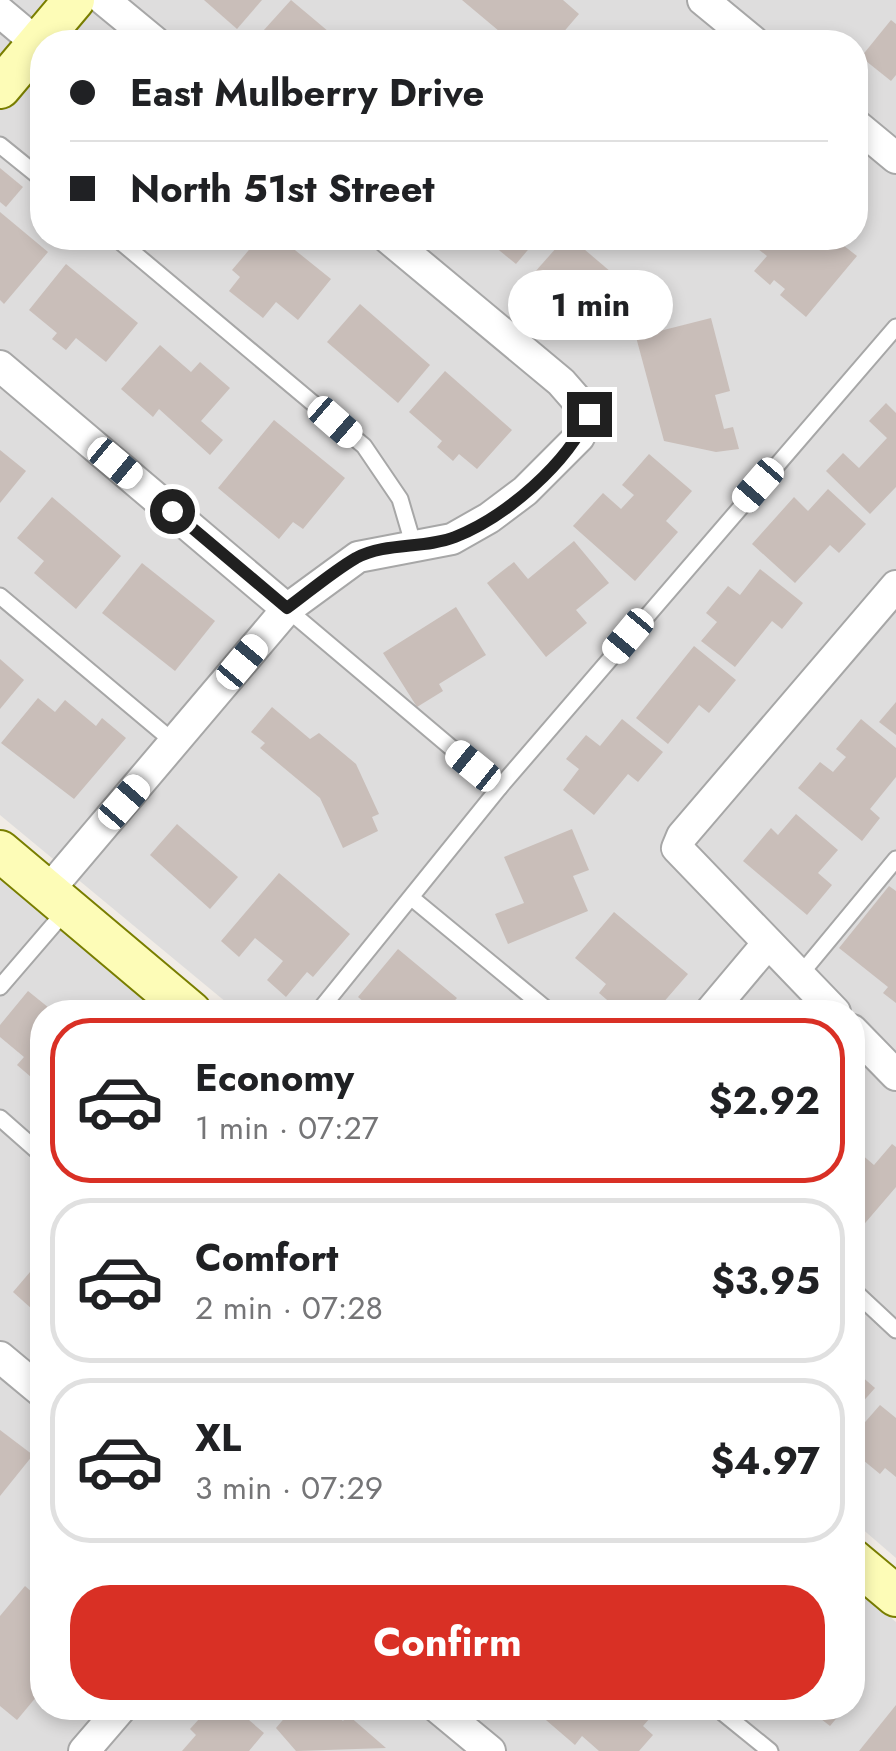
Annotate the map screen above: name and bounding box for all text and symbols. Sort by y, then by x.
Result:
text: East Mulberry Drive [130,65,484,120]
text: North 51st Street [130,161,435,216]
callout: 1 min [506,269,672,339]
text: 1 min [551,282,630,328]
car [303,391,367,453]
route end [567,392,612,437]
car [82,432,148,494]
car [727,453,789,517]
route start [150,489,195,534]
car [597,603,659,669]
car [211,629,273,695]
car [440,735,506,797]
car [93,770,155,834]
text: Economy [195,1050,354,1105]
icon: car [75,1056,165,1146]
text: $2.92 [709,1073,820,1128]
text: 1 min · 07:27 [195,1105,379,1151]
text: Comfort [195,1230,338,1285]
icon: car [75,1236,165,1326]
text: $3.95 [711,1253,820,1308]
text: 2 min · 07:28 [195,1285,383,1331]
text: XL [195,1410,241,1465]
icon: car [75,1416,165,1506]
text: $4.97 [710,1433,820,1488]
text: 3 min · 07:29 [195,1465,383,1511]
button: Confirm [70,1585,825,1700]

